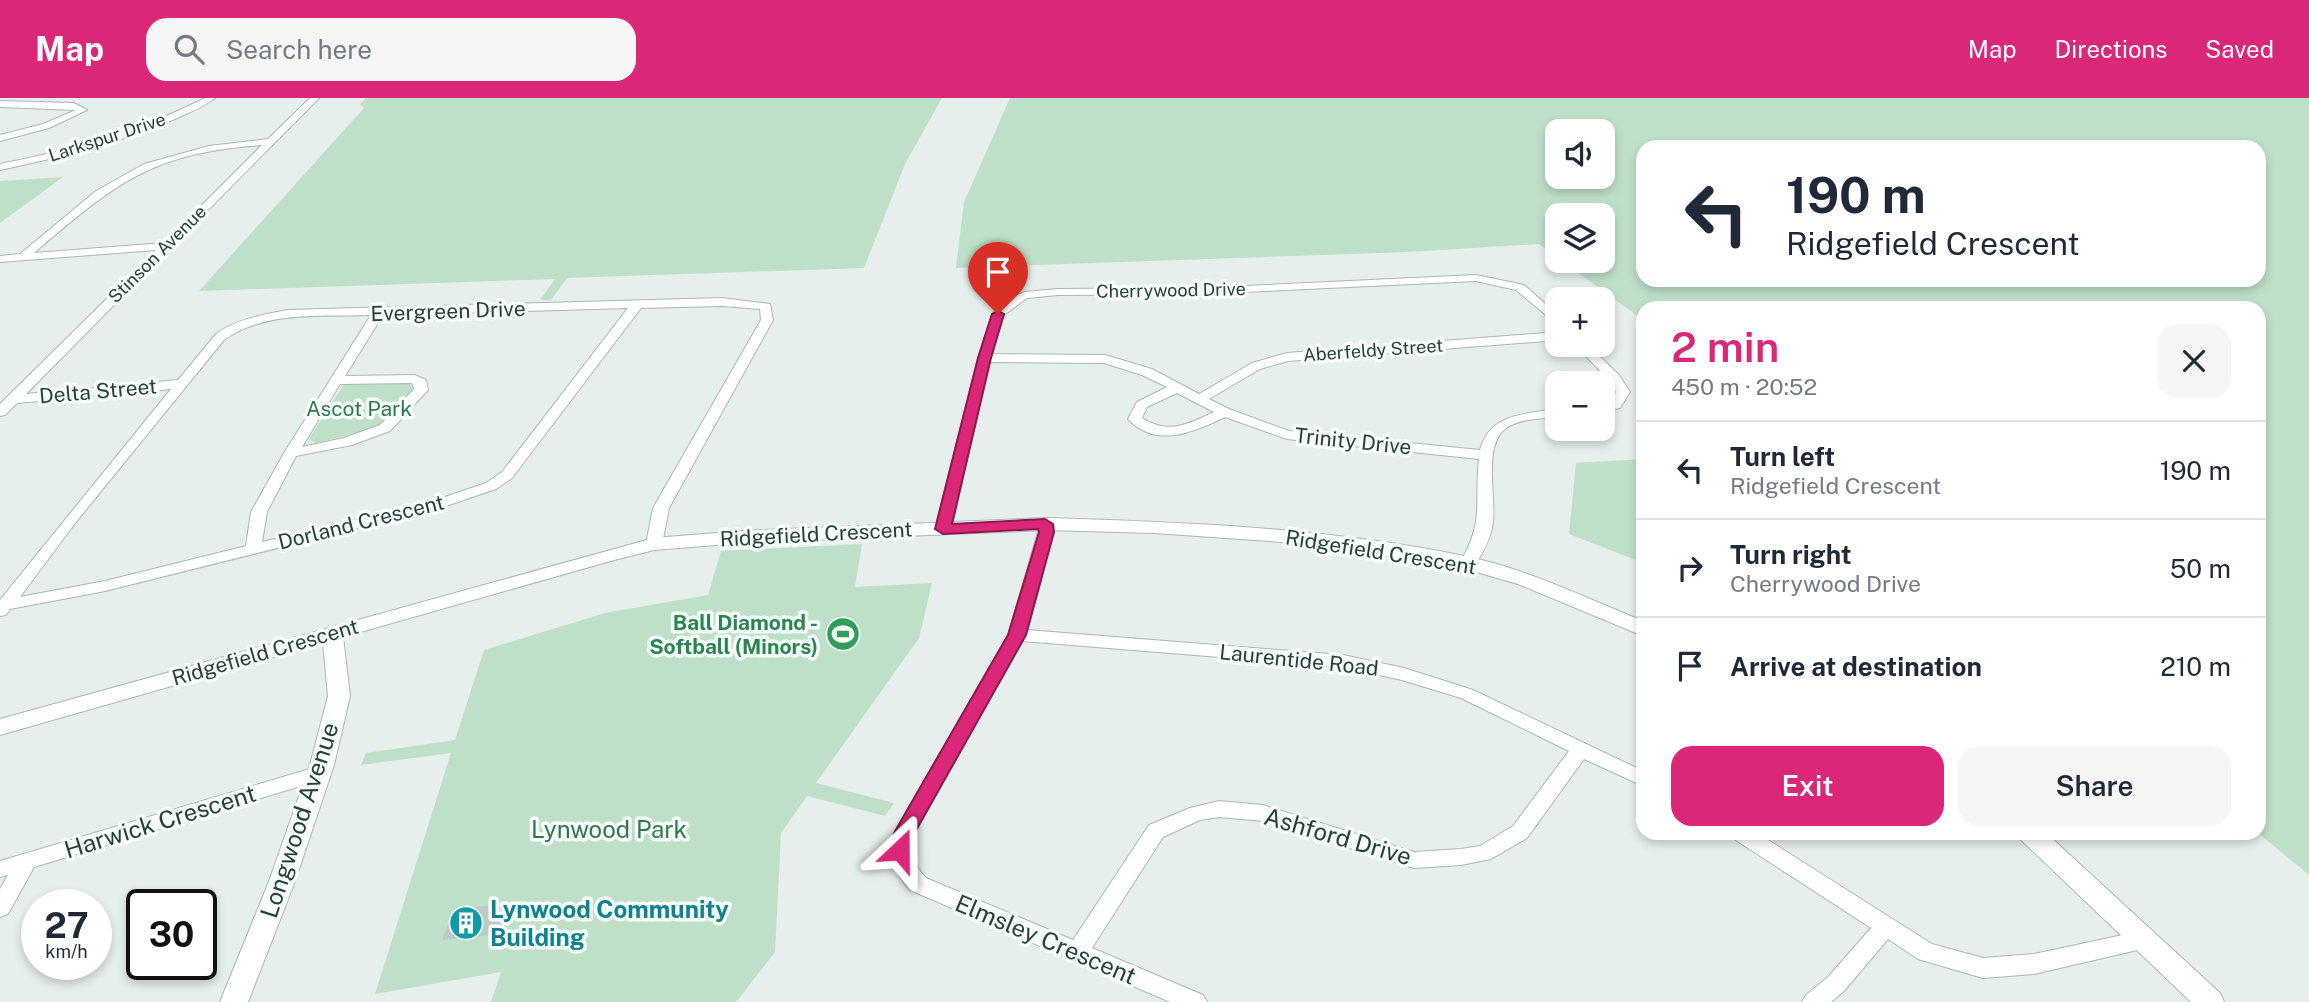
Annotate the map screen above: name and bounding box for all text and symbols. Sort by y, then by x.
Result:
search box [146,18,636,81]
text: Map [35,30,104,68]
icon: search [170,30,208,68]
text: Search here [226,34,372,65]
text: Map [1968,35,2017,63]
text: Directions [2055,35,2167,63]
text: Saved [2205,35,2274,63]
street label: Larkspur Drive [46,108,168,166]
map controls [1545,119,1615,441]
button: sound [1545,119,1615,189]
text: 190 m [1786,166,1926,224]
icon: left [1671,168,1762,259]
street label: Stinson Avenue [104,201,210,307]
button: layers [1545,203,1615,273]
text: Ridgefield Crescent [1786,225,2080,262]
pin [968,242,1028,314]
icon: arrive [979,253,1017,291]
street label: Cherrywood Drive [1096,278,1246,302]
button: + [1545,287,1615,357]
street label: Evergreen Drive [370,296,526,326]
text: 2 min [1671,322,1779,371]
button: close [2157,324,2231,398]
street label: Aberfeldy Street [1302,335,1444,365]
button: − [1545,371,1615,441]
street label: Delta Street [38,373,158,409]
text: 450 m · 20:52 [1671,373,1817,400]
park label: Ascot Park [306,396,412,421]
street label: Trinity Drive [1293,422,1413,460]
text: Turn left [1730,441,1835,472]
icon: left [1671,451,1709,489]
text: 190 m [2160,455,2231,486]
text: Ridgefield Crescent [1730,472,1941,499]
street label: Dorland Crescent [275,489,447,555]
street label: Ridgefield Crescent [719,516,913,552]
street label: Ridgefield Crescent [1284,525,1478,579]
text: Turn right [1730,539,1852,570]
icon: right [1671,549,1709,587]
text: 50 m [2170,553,2231,584]
text: Cherrywood Drive [1730,570,1921,597]
place label: Ball Diamond - Softball (Minors) [649,610,818,659]
street label: Ridgefield Crescent [169,613,361,691]
sports icon: Ball Diamond - Softball (Minors) [824,615,862,653]
street label: Laurentide Road [1218,639,1380,681]
icon: arrive [1671,647,1709,685]
text: Arrive at destination [1730,651,1982,682]
text: 210 m [2160,651,2231,682]
street label: Longwood Avenue [254,719,344,921]
button: Exit [1671,746,1944,826]
button: Share [1958,746,2231,826]
street label: Harwick Crescent [61,779,259,863]
street label: Ashford Drive [1261,802,1415,870]
position arrow [863,813,937,887]
park label: Lynwood Park [531,815,687,843]
street label: Elmsley Crescent [951,888,1141,990]
speed limit sign: 30 [126,889,217,980]
place label: Lynwood Community Building [490,895,729,951]
building icon: Lynwood Community Building [447,904,485,942]
text: 27 [44,905,89,946]
text: km/h [45,941,88,962]

